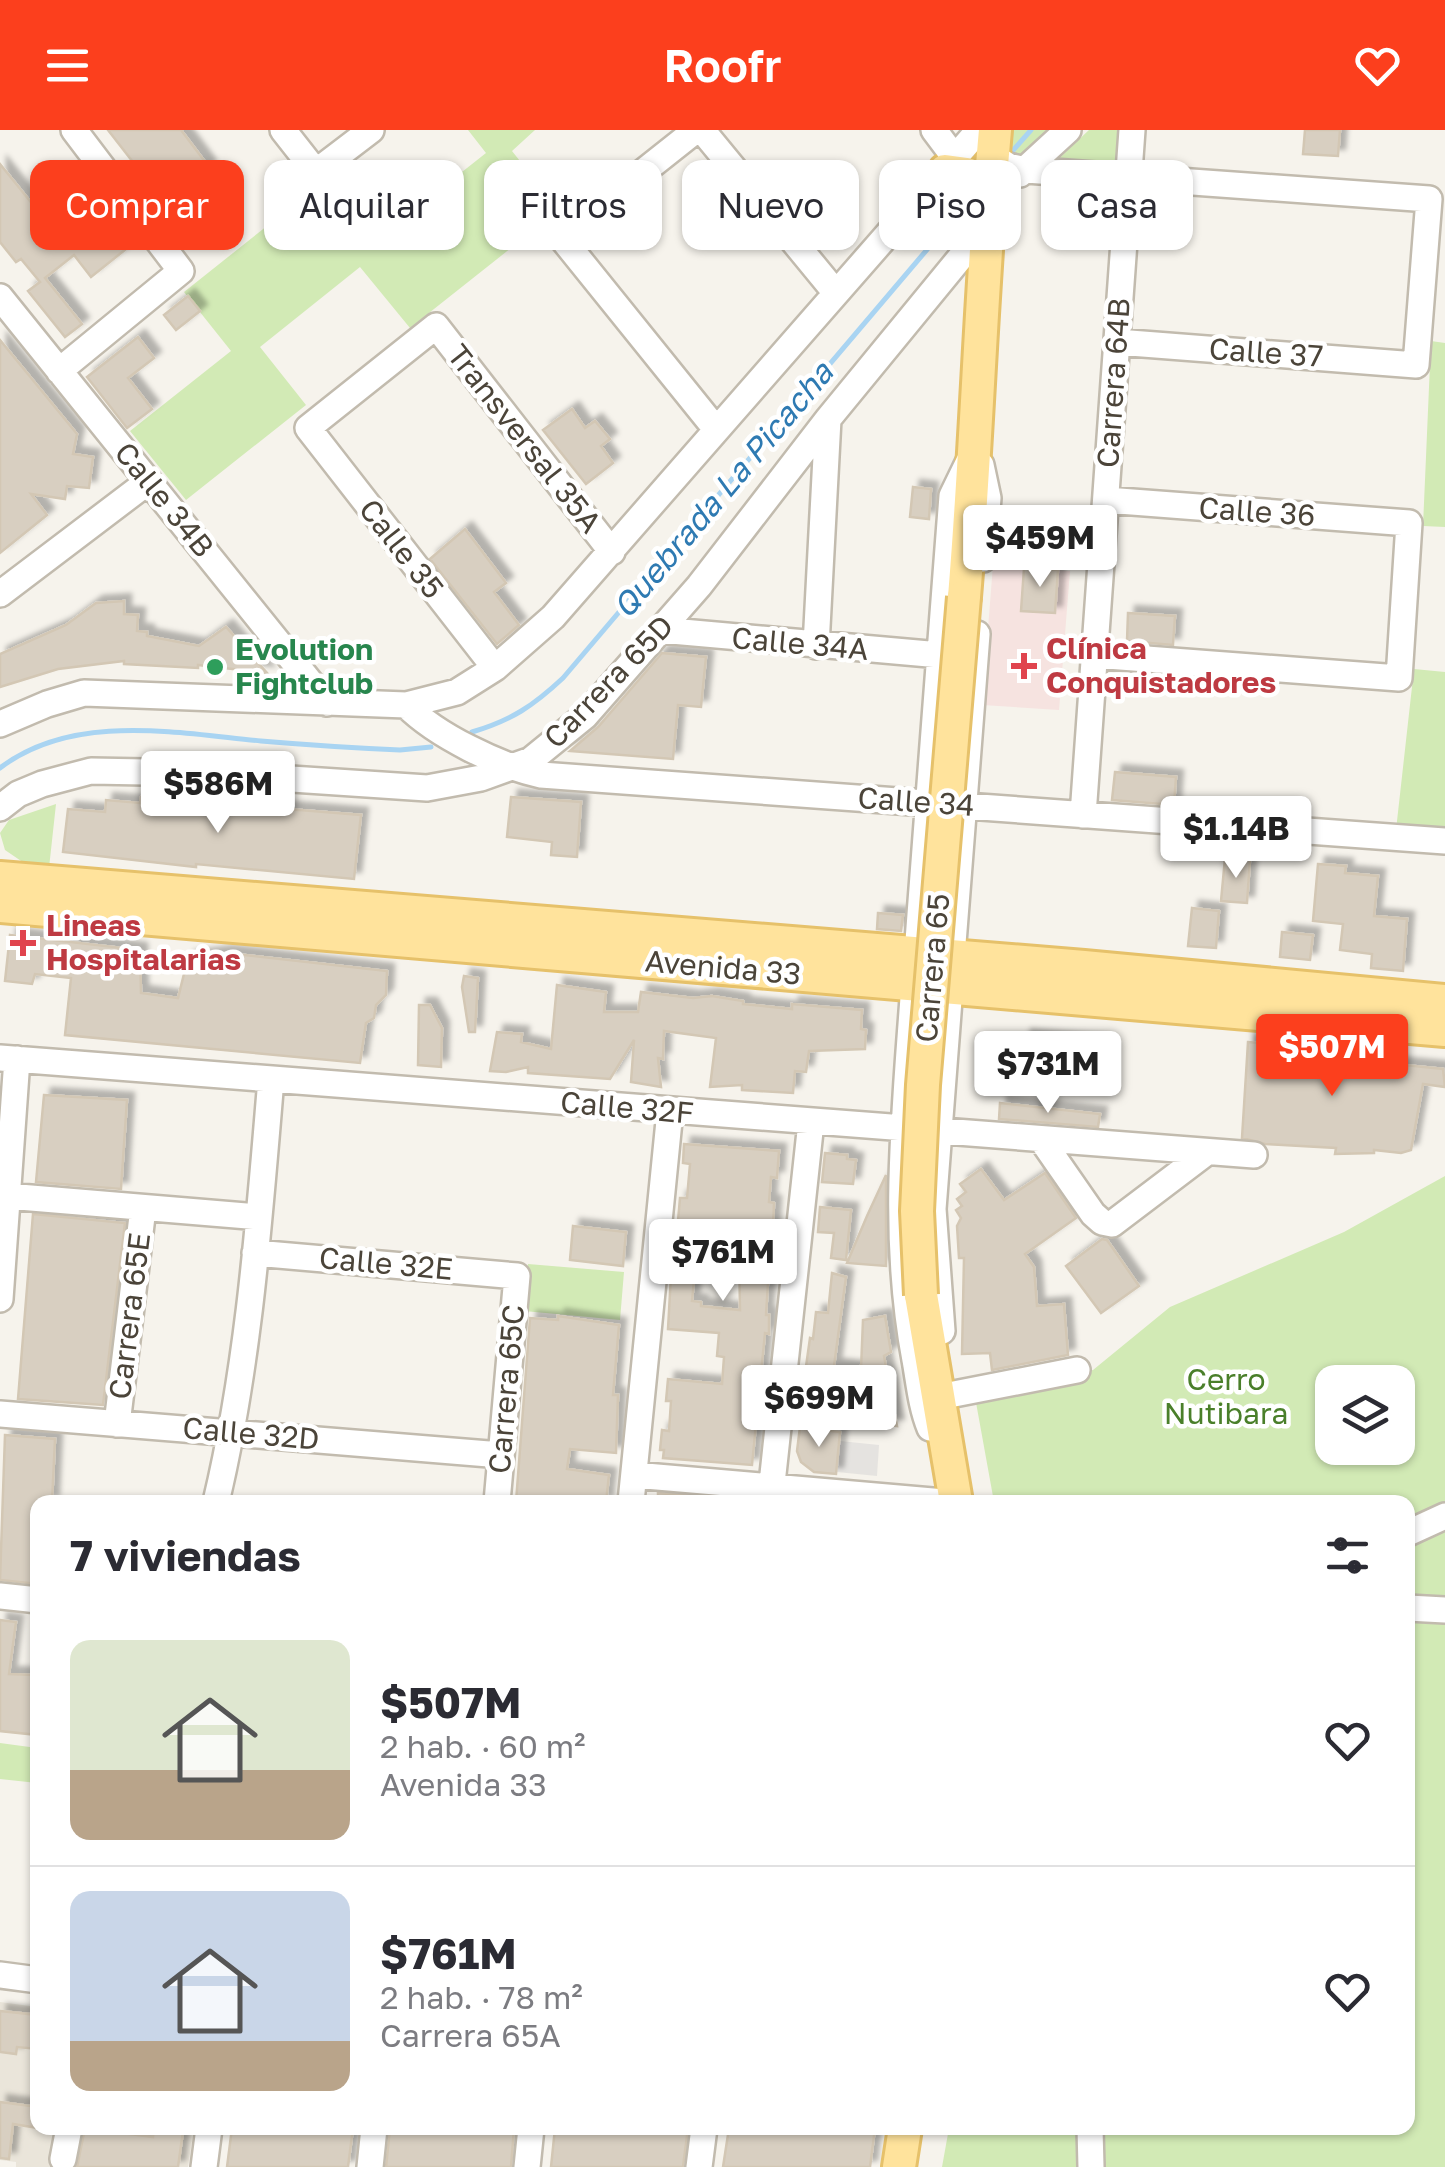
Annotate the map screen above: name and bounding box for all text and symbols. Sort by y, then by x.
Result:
icon: menu [40,38,95,93]
text: Roofr [664,38,781,92]
icon: heart [1350,38,1405,93]
chip: Comprar [30,160,244,250]
chip: Alquilar [264,160,464,250]
chip: Filtros [484,160,662,250]
chip: Nuevo [682,160,859,250]
chip: Piso [879,160,1021,250]
chip: Casa [1041,160,1193,250]
street label: Carrera 64B [1089,297,1137,469]
street label: Calle 37 [1208,330,1324,374]
street label: Transversal 35A [440,337,609,540]
water label: Quebrada La Picacha [604,352,842,625]
street label: Calle 34B [108,435,222,564]
street label: Calle 36 [1198,489,1317,533]
street label: Calle 35 [352,492,452,605]
pin: $459M [970,505,1110,590]
text: $459M [985,518,1095,556]
street label: Carrera 65D [536,608,680,755]
street label: Calle 34A [730,619,870,667]
place label: Clínica Conquistadores [1046,630,1276,700]
place label: Evolution Fightclub [235,631,373,701]
marker: Clínica Conquistadores [1011,653,1037,679]
marker: Evolution Fightclub [204,656,226,678]
pin: $586M [148,751,288,836]
text: $586M [163,764,273,802]
street label: Calle 34 [856,779,976,823]
pin: $1.14B [1155,796,1317,881]
text: $1.14B [1182,809,1290,847]
street label: Carrera 65 [908,892,956,1044]
place label: Lineas Hospitalarias [46,907,241,977]
marker: Lineas Hospitalarias [10,930,36,956]
street label: Avenida 33 [644,942,803,992]
pin: $507M [1262,1014,1402,1099]
text: $507M [1278,1027,1386,1065]
pin: $731M [978,1031,1118,1116]
text: $731M [996,1044,1100,1082]
street label: Calle 32F [559,1083,695,1131]
pin: $761M [653,1219,793,1304]
street label: Carrera 65E [101,1231,157,1401]
text: $761M [671,1232,775,1270]
street label: Calle 32E [318,1239,455,1287]
street label: Carrera 65C [481,1303,531,1475]
park label: Cerro Nutibara [1164,1361,1288,1431]
pin: $699M [749,1365,889,1450]
map controls [1315,1365,1415,1465]
button: layers [1315,1365,1415,1465]
text: $699M [764,1378,874,1416]
street label: Calle 32D [181,1409,321,1457]
icon: filters [1320,1528,1375,1583]
text: 7 viviendas [70,1530,301,1580]
text: $507M [380,1677,521,1727]
icon: home [150,1680,270,1800]
icon: heart [1320,1713,1375,1768]
text: 2 hab. · 60 m² [380,1727,586,1765]
text: Avenida 33 [380,1765,547,1803]
text: $761M [380,1928,517,1978]
icon: home [150,1931,270,2051]
icon: heart [1320,1964,1375,2019]
text: 2 hab. · 78 m² [380,1978,583,2016]
text: Carrera 65A [380,2016,561,2054]

